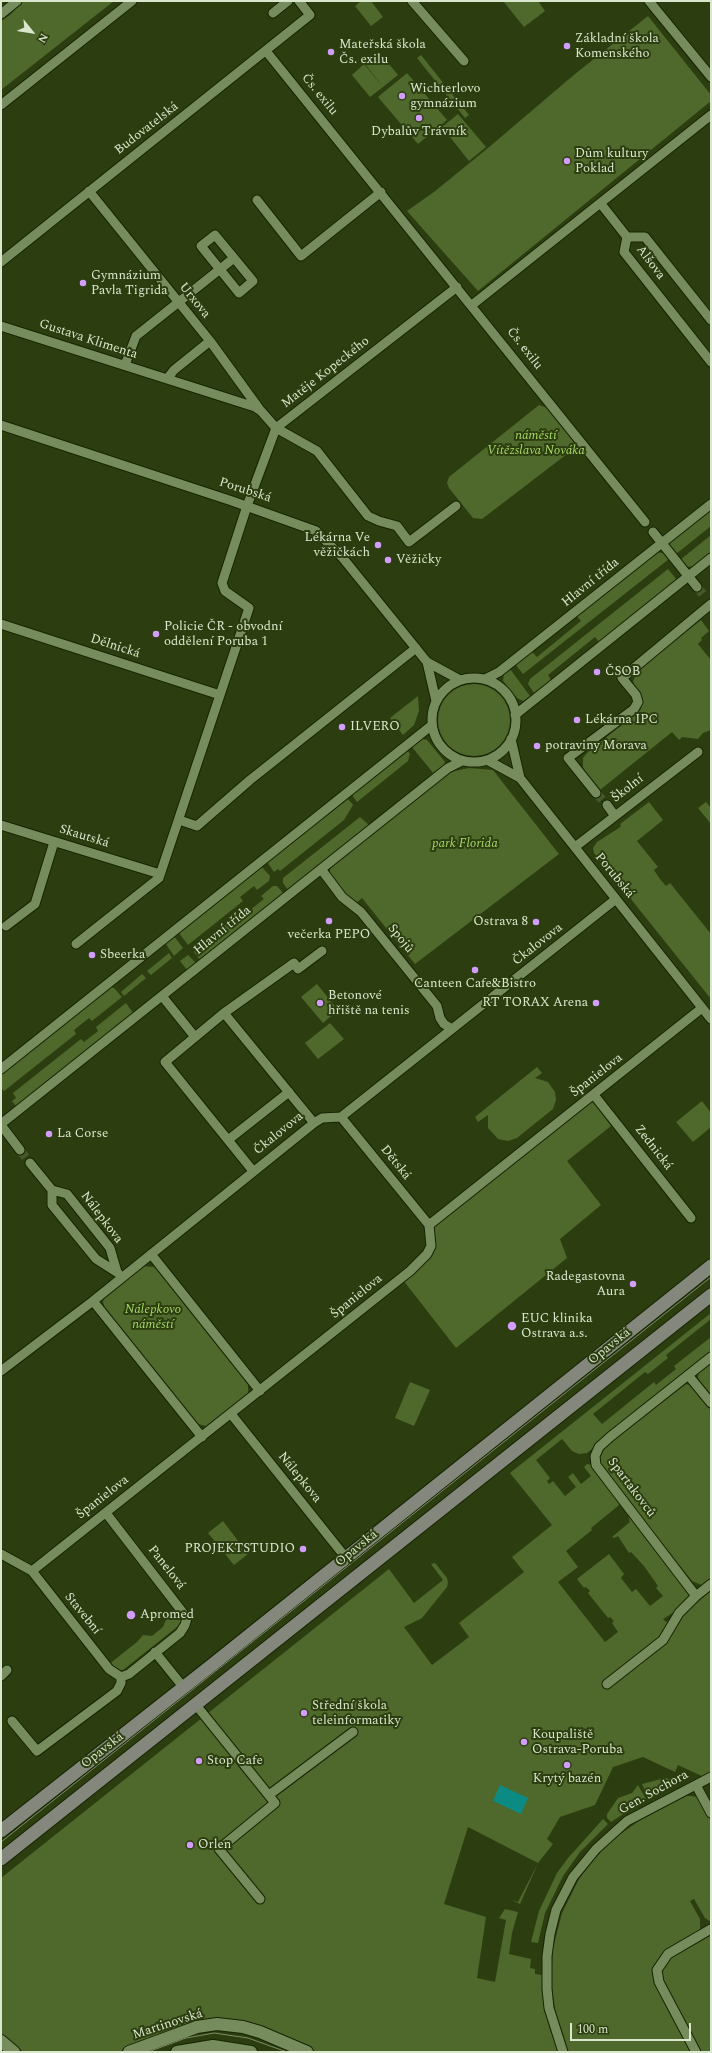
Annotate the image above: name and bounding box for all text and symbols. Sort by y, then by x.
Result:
north arrow [12,12,52,52]
text: N [33,30,52,46]
place label: Základní škola Komenského [575,31,659,62]
place label: Mateřská škola Čs. exilu [339,37,426,68]
marker: Základní škola Komenského [562,41,572,51]
marker: Mateřská škola Čs. exilu [326,47,336,57]
street label: Čs. exilu [297,71,341,119]
place label: Wichterlovo gymnázium [410,81,481,112]
marker: Wichterlovo gymnázium [397,91,407,101]
street label: Budovatelská [112,99,182,159]
marker: Dybalův Trávník [414,113,424,123]
place label: Dybalův Trávník [371,124,467,140]
place label: Dům kultury Poklad [575,146,648,177]
marker: Dům kultury Poklad [562,156,572,166]
street label: Alšova [632,243,668,283]
place label: Gymnázium Pavla Tigrida [91,268,168,299]
marker: Gymnázium Pavla Tigrida [78,278,88,288]
street label: Urxova [175,280,213,322]
street label: Gustava Klimenta [37,317,139,363]
street label: Čs. exilu [503,325,545,373]
street label: Matěje Kopeckého [279,334,373,412]
park label: náměstí Vítězslava Nováka [487,428,585,459]
street label: Porubská [217,475,273,507]
place label: Lékárna Ve věžičkách [305,530,370,561]
marker: Lékárna Ve věžičkách [373,540,383,550]
place label: Věžičky [396,552,441,568]
marker: Věžičky [383,555,393,565]
street label: Hlavní třída [559,555,623,611]
place label: Policie ČR - obvodní oddělení Poruba 1 [164,619,283,650]
marker: Policie ČR - obvodní oddělení Poruba 1 [151,629,161,639]
street label: Dělnická [88,632,142,662]
place label: ČSOB [605,664,640,680]
marker: ČSOB [592,667,602,677]
place label: Lékárna IPC [585,712,658,728]
marker: Lékárna IPC [572,715,582,725]
place label: ILVERO [350,719,400,735]
marker: ILVERO [337,722,347,732]
place label: potraviny Morava [545,738,647,754]
marker: potraviny Morava [532,741,542,751]
street label: Školní [609,772,647,806]
street label: Skautská [57,822,111,852]
park label: park Florida [432,836,498,852]
street label: Porubská [591,850,637,902]
street label: Hlavní třída [191,903,255,959]
place label: Ostrava 8 [473,914,528,930]
marker: večerka PEPO [324,916,334,926]
marker: Ostrava 8 [531,917,541,927]
street label: Spojů [384,921,416,957]
street label: Čkalovova [510,921,566,969]
place label: večerka PEPO [288,927,370,943]
place label: Sbeerka [100,947,145,963]
marker: Sbeerka [87,950,97,960]
marker: Canteen Cafe&Bistro [470,965,480,975]
place label: Canteen Cafe&Bistro [414,976,536,992]
place label: Betonové hřiště na tenis [328,988,410,1019]
place label: RT TORAX Arena [482,995,588,1011]
marker: Betonové hřiště na tenis [315,998,325,1008]
marker: RT TORAX Arena [591,998,601,1008]
street label: Španielova [568,1051,626,1101]
street label: Čkalovova [251,1109,307,1159]
street label: Zednická [631,1122,675,1174]
place label: La Corse [57,1126,108,1142]
marker: La Corse [44,1129,54,1139]
street label: Dětská [376,1143,414,1183]
street label: Nálepkova [77,1189,125,1247]
place label: Radegastovna Aura [546,1269,625,1300]
street label: Španielova [328,1271,386,1323]
marker: Radegastovna Aura [628,1279,638,1289]
park label: Nálepkovo náměstí [125,1302,181,1333]
place label: EUC klinika Ostrava a.s. [521,1311,593,1342]
marker: EUC klinika Ostrava a.s. [506,1320,518,1332]
street label: Opavská [586,1325,634,1369]
street label: Nálepkova [274,1450,324,1506]
street label: Spartakovců [604,1455,658,1521]
street label: Španielova [74,1473,132,1523]
street label: Opavská [333,1527,381,1571]
place label: PROJEKTSTUDIO [184,1541,295,1557]
street label: Panelová [144,1543,188,1593]
marker: PROJEKTSTUDIO [298,1544,308,1554]
street label: Stavební [60,1590,104,1638]
place label: Apromed [140,1607,194,1623]
marker: Apromed [125,1609,137,1621]
place label: Střední škola teleinformatiky [312,1698,401,1729]
marker: Střední škola teleinformatiky [299,1708,309,1718]
place label: Koupaliště Ostrava-Poruba [532,1727,623,1758]
street label: Opavská [79,1730,127,1772]
marker: Koupaliště Ostrava-Poruba [519,1737,529,1747]
place label: Stop Cafe [207,1753,263,1769]
marker: Stop Cafe [194,1756,204,1766]
marker: Krytý bazén [562,1760,572,1770]
street label: Gen. Sochora [617,1768,691,1818]
place label: Krytý bazén [533,1771,601,1787]
place label: Orlen [198,1837,231,1853]
marker: Orlen [185,1840,195,1850]
street label: Martinovská [131,2006,205,2044]
scale bar [572,2015,693,2041]
text: 100 m [577,2020,608,2039]

